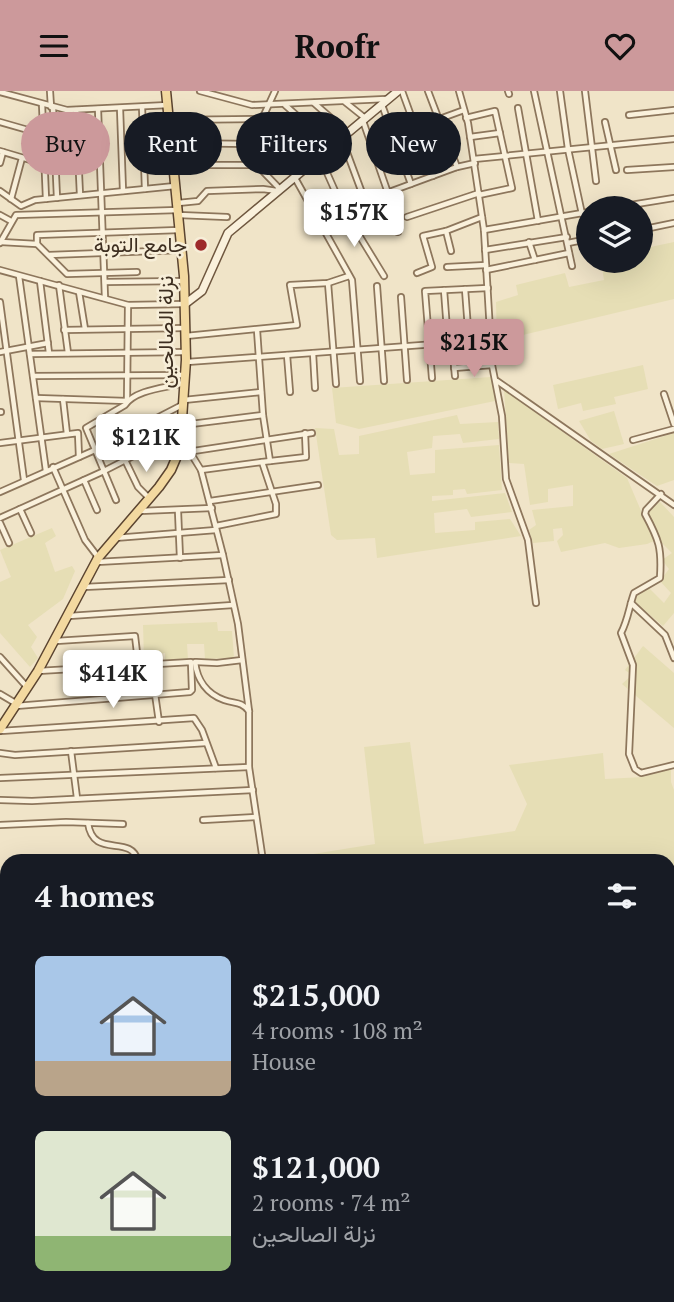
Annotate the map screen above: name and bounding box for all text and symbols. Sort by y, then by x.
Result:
text: Roofr [294,25,380,67]
icon: menu [35,27,73,65]
icon: heart [601,27,639,65]
chip: Buy [21,112,110,175]
chip: Rent [124,112,222,175]
chip: Filters [236,112,352,175]
chip: New [366,112,461,175]
pin: $157K [305,190,403,249]
text: $157K [320,196,388,227]
map controls [576,196,653,273]
button: layers [576,196,653,273]
place label: جامع التوبة [94,230,187,259]
marker: جامع التوبة [193,237,209,253]
street label: نزلة الصالحين [151,275,179,389]
pin: $215K [425,320,523,379]
text: $215K [440,326,508,357]
pin: $121K [97,415,195,474]
text: $121K [112,421,180,452]
pin: $414K [64,651,162,710]
text: $414K [79,657,147,688]
text: 4 homes [35,876,154,916]
icon: filters [603,877,641,915]
text: $215,000 [252,975,380,1015]
icon: home [91,984,175,1068]
text: 4 rooms · 108 m² [252,1015,423,1046]
text: House [252,1046,316,1077]
text: $121,000 [252,1147,380,1187]
icon: home [91,1159,175,1243]
text: 2 rooms · 74 m² [252,1187,411,1218]
text: نزلة الصالحين [252,1218,376,1249]

